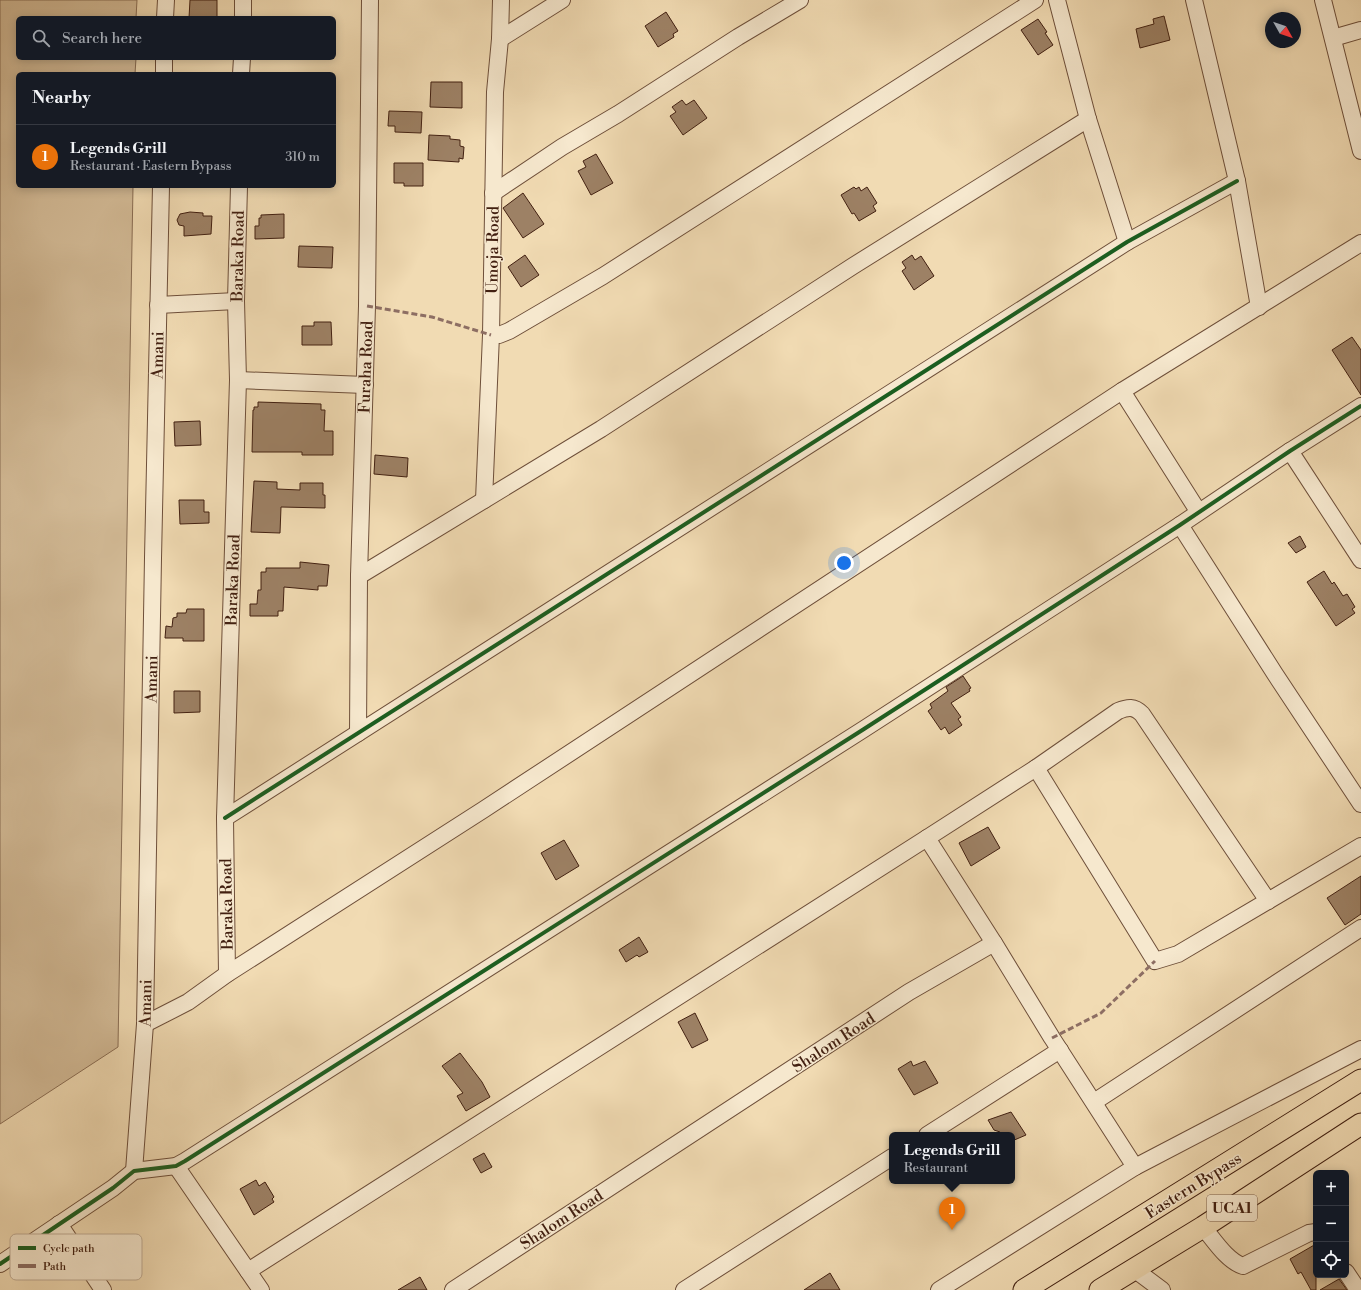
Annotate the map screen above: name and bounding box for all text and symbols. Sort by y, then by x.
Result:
north arrow [1265,12,1301,48]
search box [16,16,336,60]
icon: search [30,27,52,49]
text: Search here [62,29,142,48]
text: Nearby [32,87,91,109]
text: Legends Grill [70,139,167,158]
text: 1 [42,149,48,165]
text: 310 m [285,149,320,165]
text: Restaurant · Eastern Bypass [70,158,231,174]
street label: Umoja Road [482,206,504,294]
street label: Baraka Road [227,210,249,303]
street label: Furaha Road [354,320,378,414]
street label: Amani [148,331,168,380]
street label: Baraka Road [221,534,245,627]
your location [834,553,854,573]
street label: Amani [142,655,162,704]
street label: Baraka Road [216,858,238,951]
street label: Amani [136,979,156,1028]
street label: Shalom Road [788,1009,879,1077]
popup [889,1132,1015,1184]
text: Legends Grill [904,1141,1000,1160]
street label: Eastern Bypass [1142,1148,1245,1223]
text: Restaurant [904,1160,968,1176]
map controls [1313,1170,1349,1278]
button: + [1313,1170,1349,1206]
street label: Shalom Road [516,1186,607,1254]
road number: UCA1 [1207,1195,1257,1221]
pin: 1 [939,1197,965,1230]
button: − [1313,1206,1349,1242]
legend [10,1234,142,1280]
text: Cycle path [43,1242,95,1256]
button: locate [1313,1242,1349,1278]
text: Path [43,1260,67,1274]

